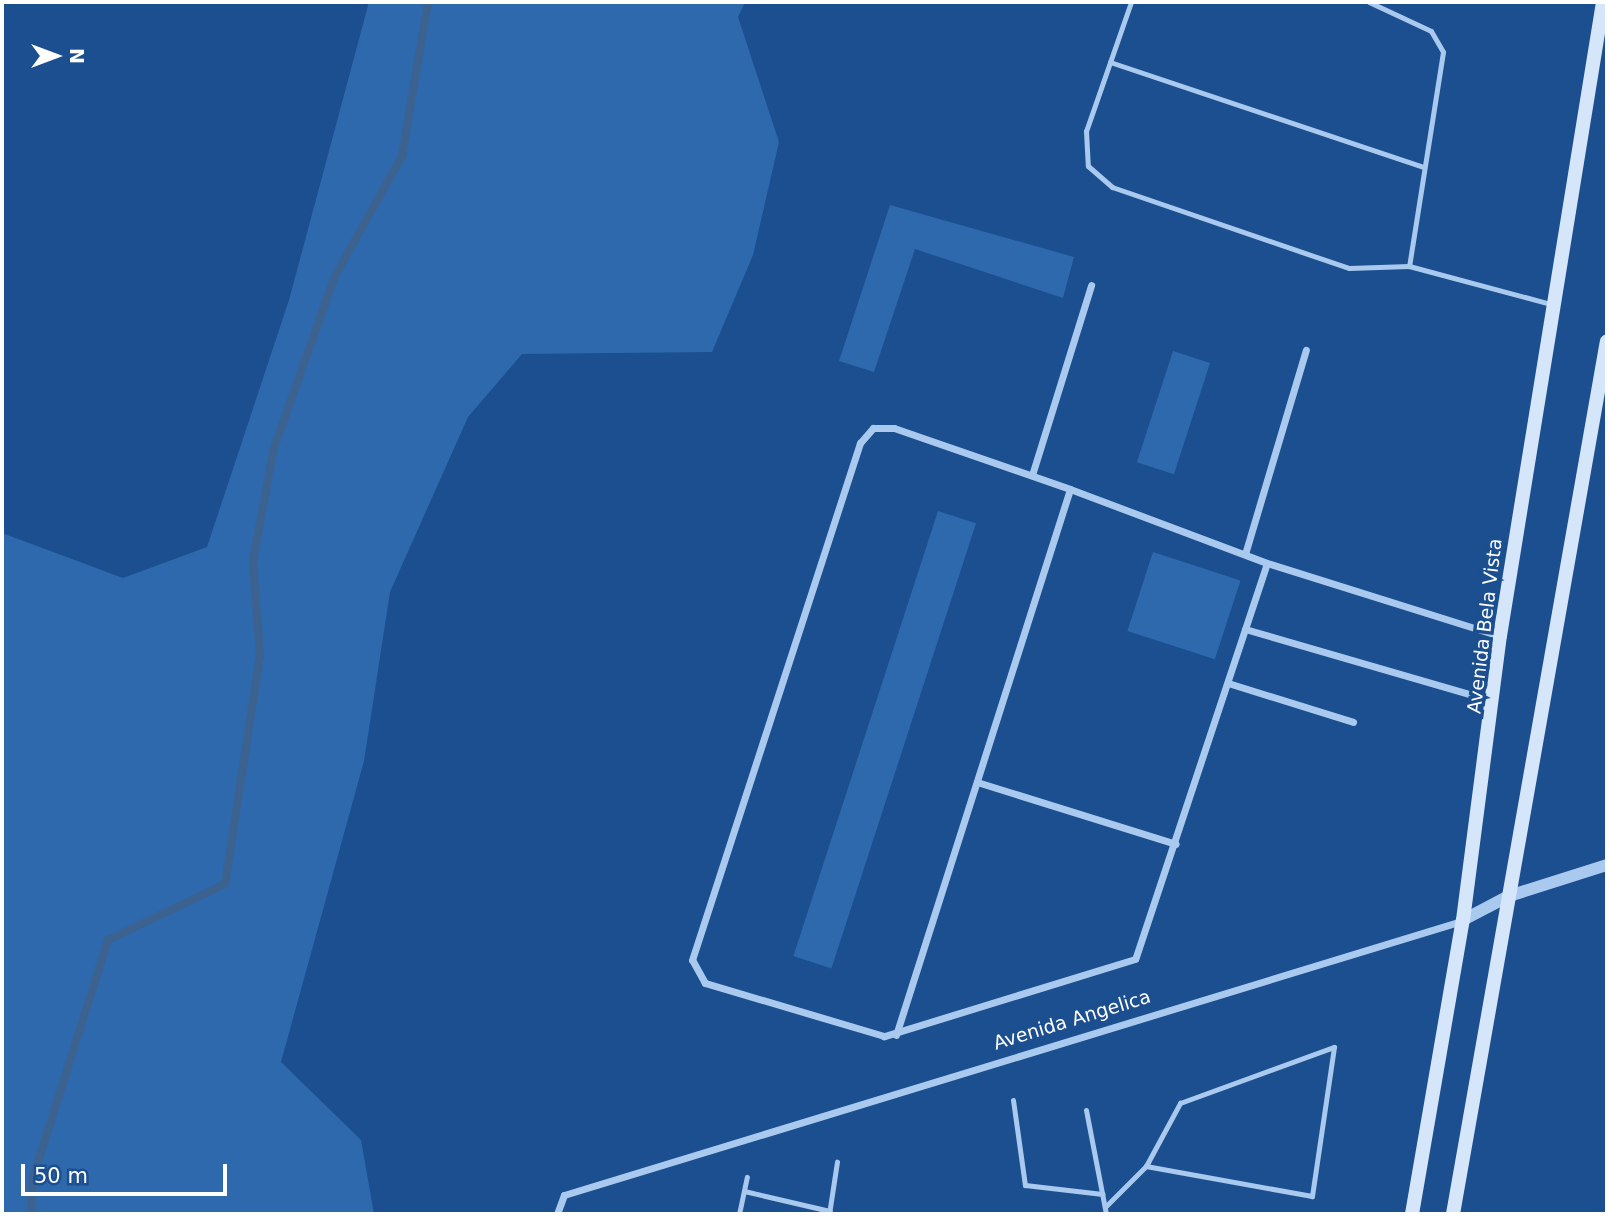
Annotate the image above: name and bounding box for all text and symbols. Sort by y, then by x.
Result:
north arrow [21,21,91,91]
text: N [66,48,88,64]
street label: Avenida Bela Vista [1463,537,1507,715]
street label: Avenida Angelica [991,985,1153,1055]
scale bar [24,1150,231,1194]
text: 50 m [34,1164,88,1188]

